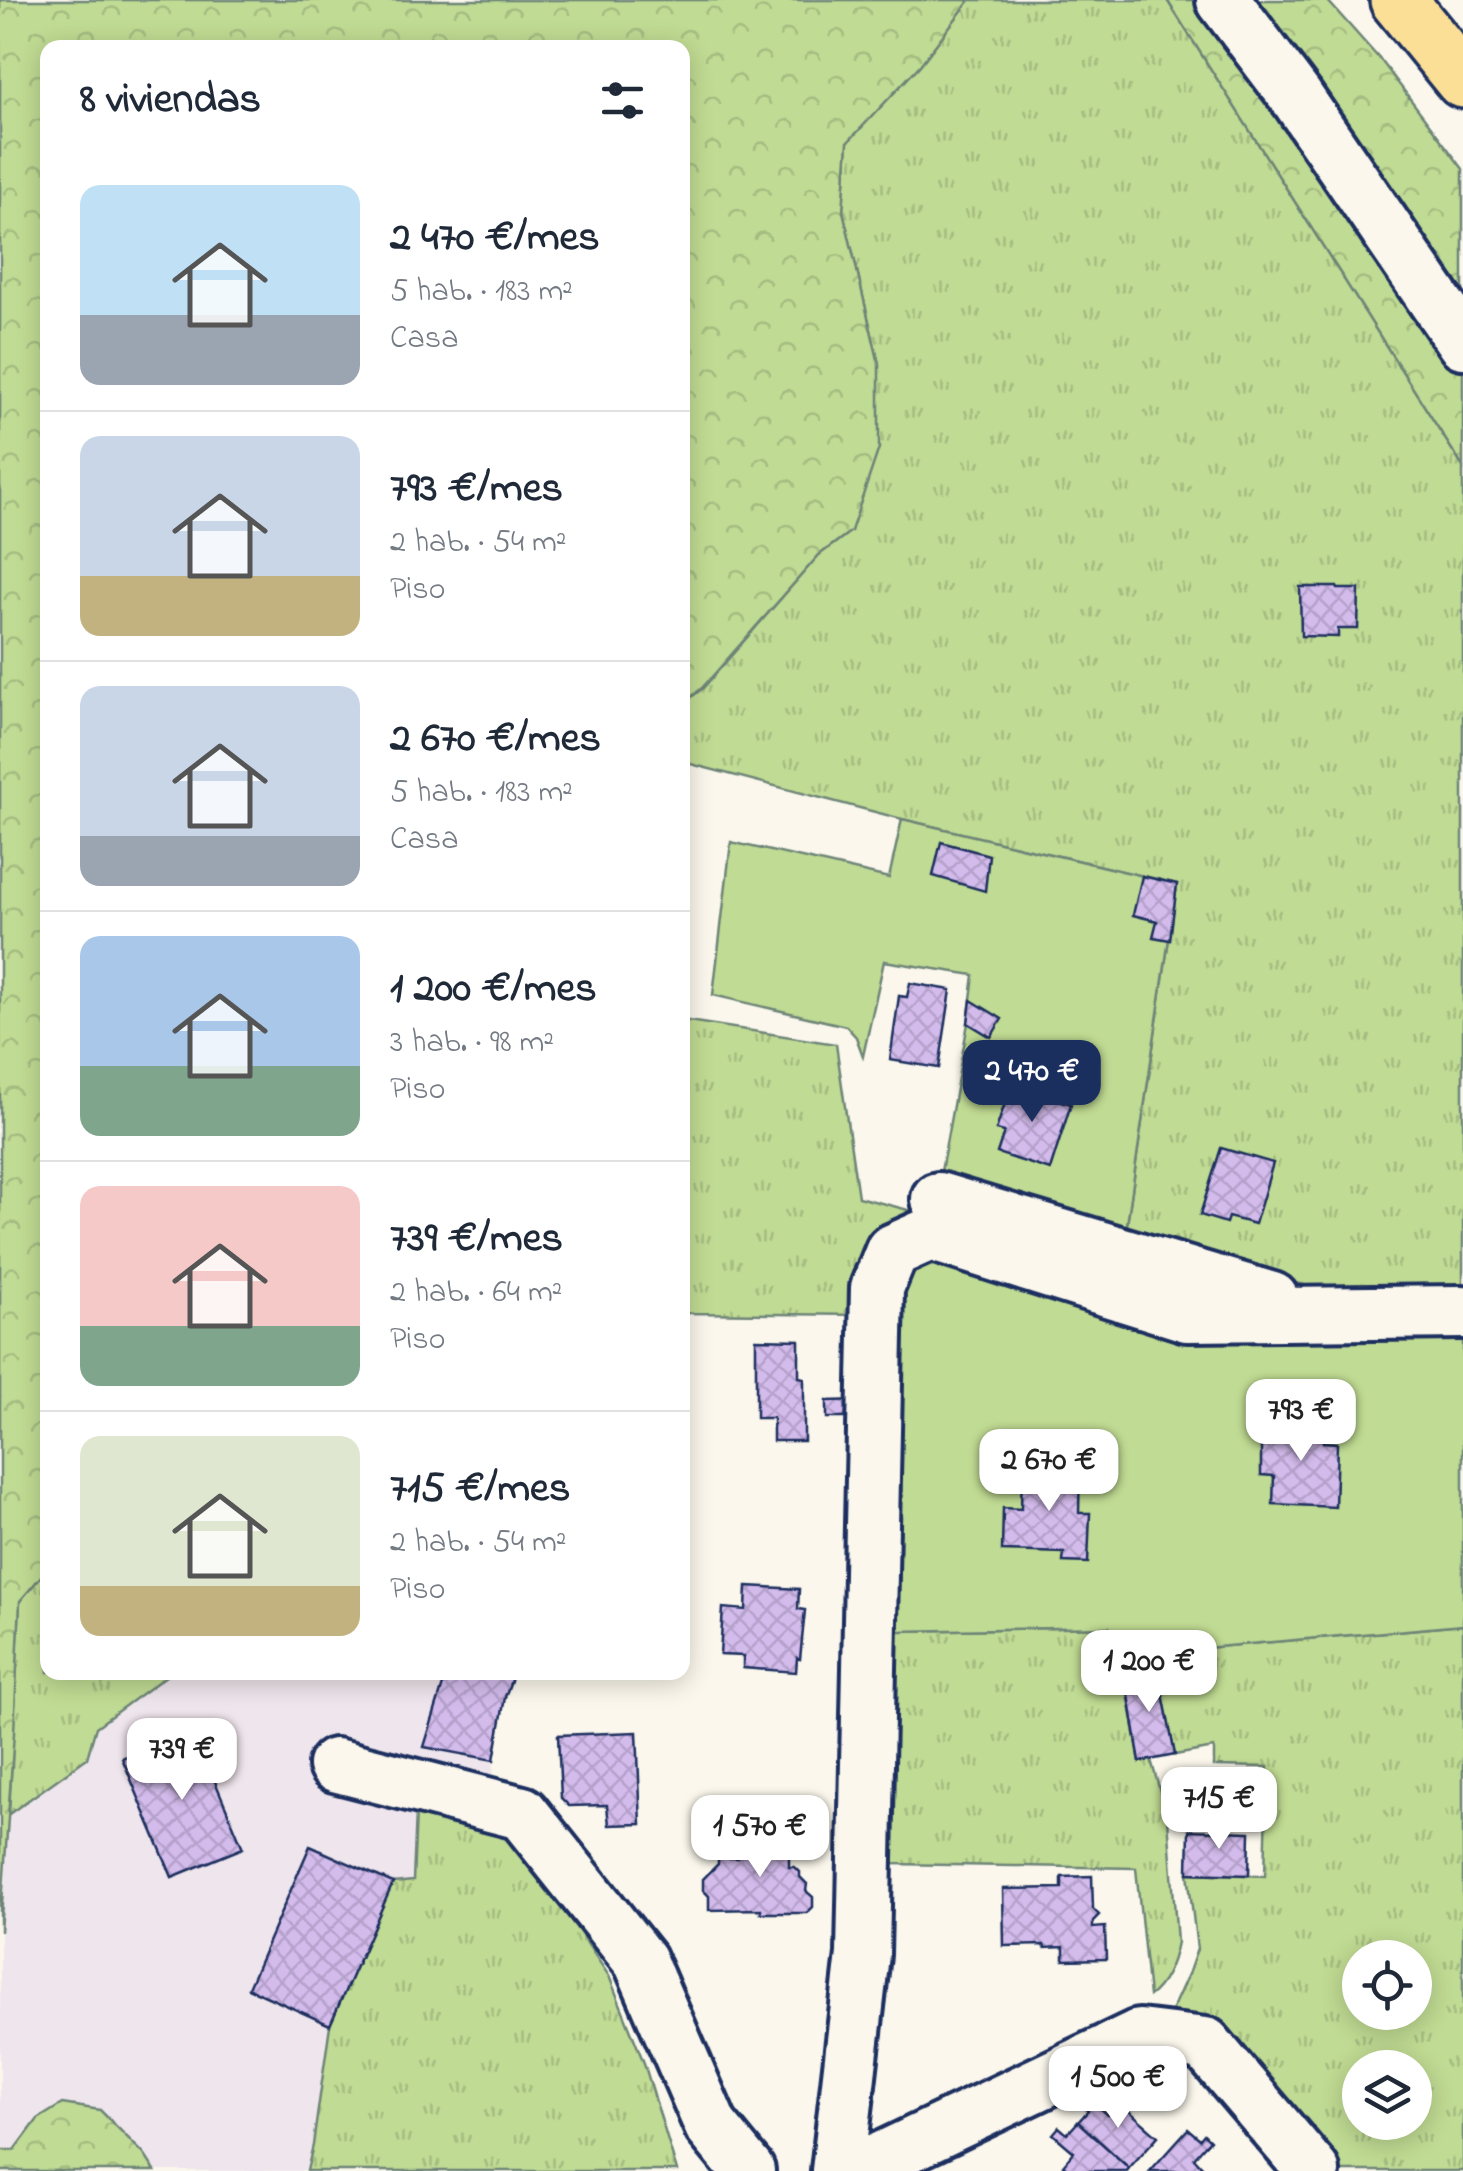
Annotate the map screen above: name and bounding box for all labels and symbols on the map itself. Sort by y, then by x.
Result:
pin: 2 470 € [940,1040,1124,1125]
pin: 793 € [1231,1379,1371,1464]
pin: 2 670 € [957,1429,1141,1514]
pin: 1 200 € [1057,1630,1241,1715]
pin: 739 € [112,1718,252,1803]
pin: 715 € [1149,1767,1289,1852]
pin: 1 570 € [668,1795,852,1880]
pin: 1 500 € [1026,2046,1210,2131]

